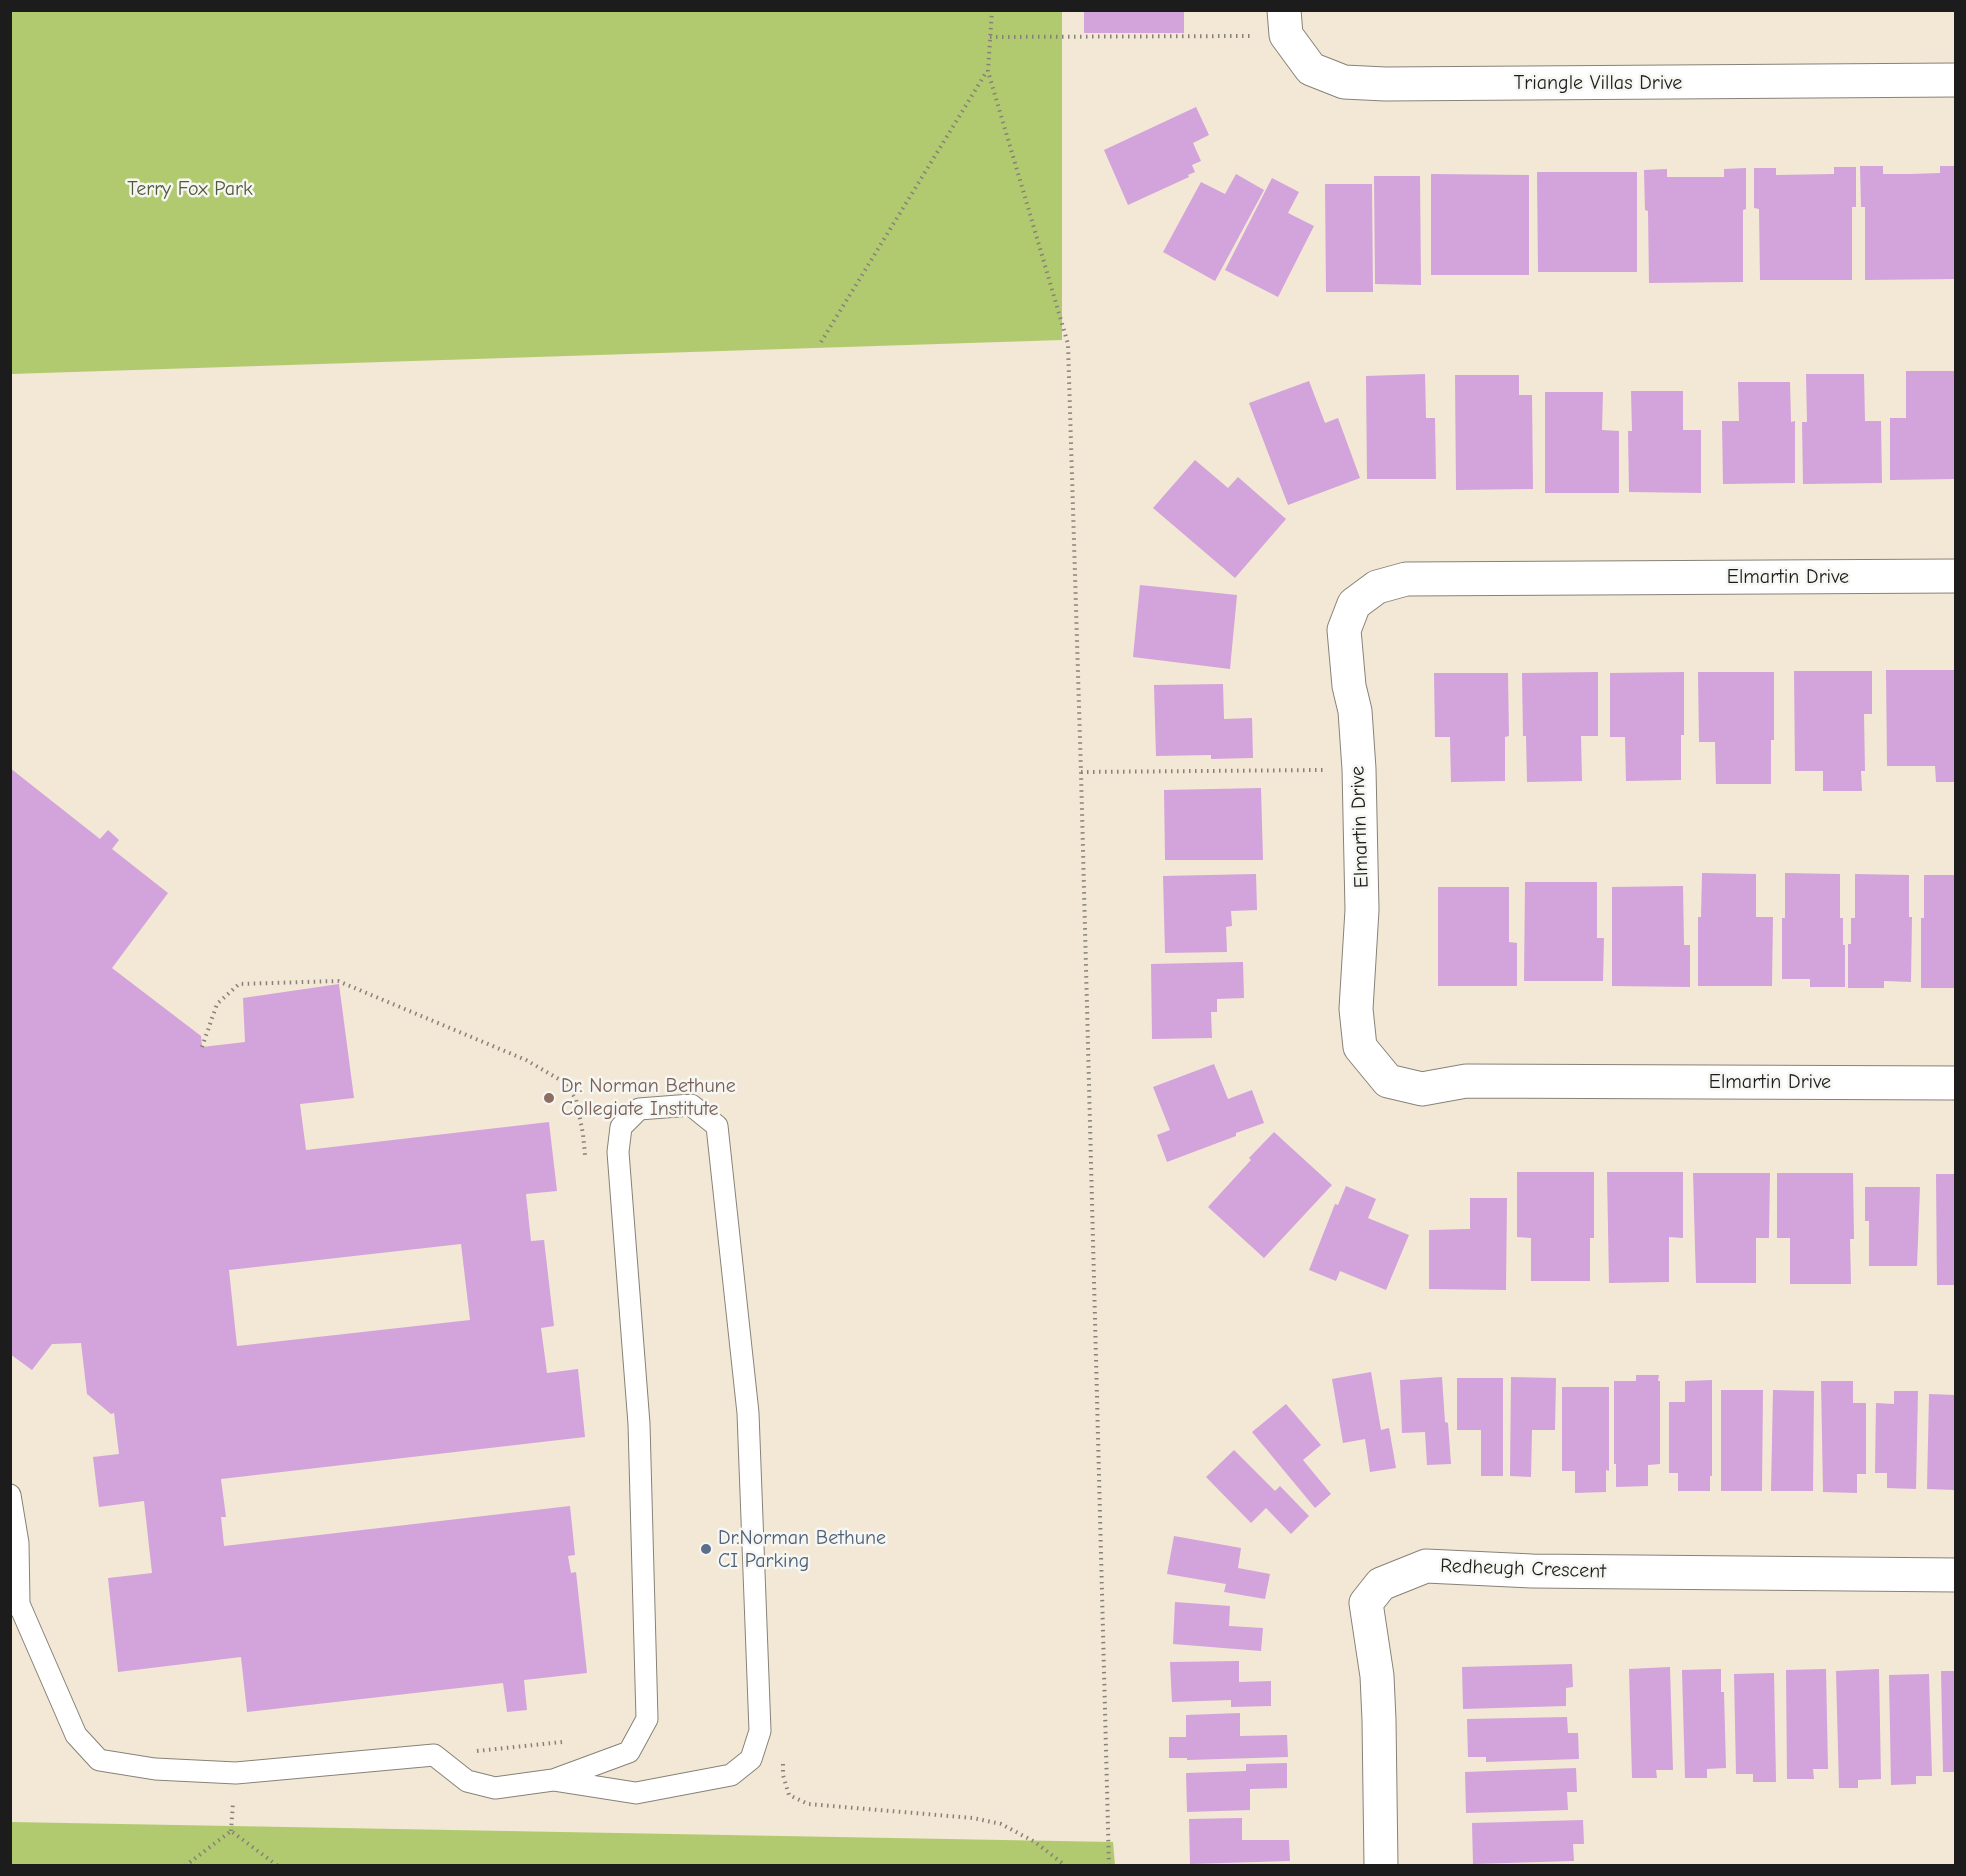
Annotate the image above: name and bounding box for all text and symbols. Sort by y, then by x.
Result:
street label: Triangle Villas Drive [1514,71,1682,95]
park label: Terry Fox Park [127,177,253,201]
street label: Elmartin Drive [1727,565,1849,589]
street label: Elmartin Drive [1346,765,1374,889]
street label: Elmartin Drive [1709,1070,1831,1094]
place label: Dr. Norman Bethune Collegiate Institute [561,1074,736,1121]
marker: Dr. Norman Bethune Collegiate Institute [542,1091,556,1105]
place label: Dr.Norman Bethune CI Parking [718,1526,886,1573]
marker: Dr.Norman Bethune CI Parking [699,1542,713,1556]
street label: Redheugh Crescent [1440,1554,1606,1584]

